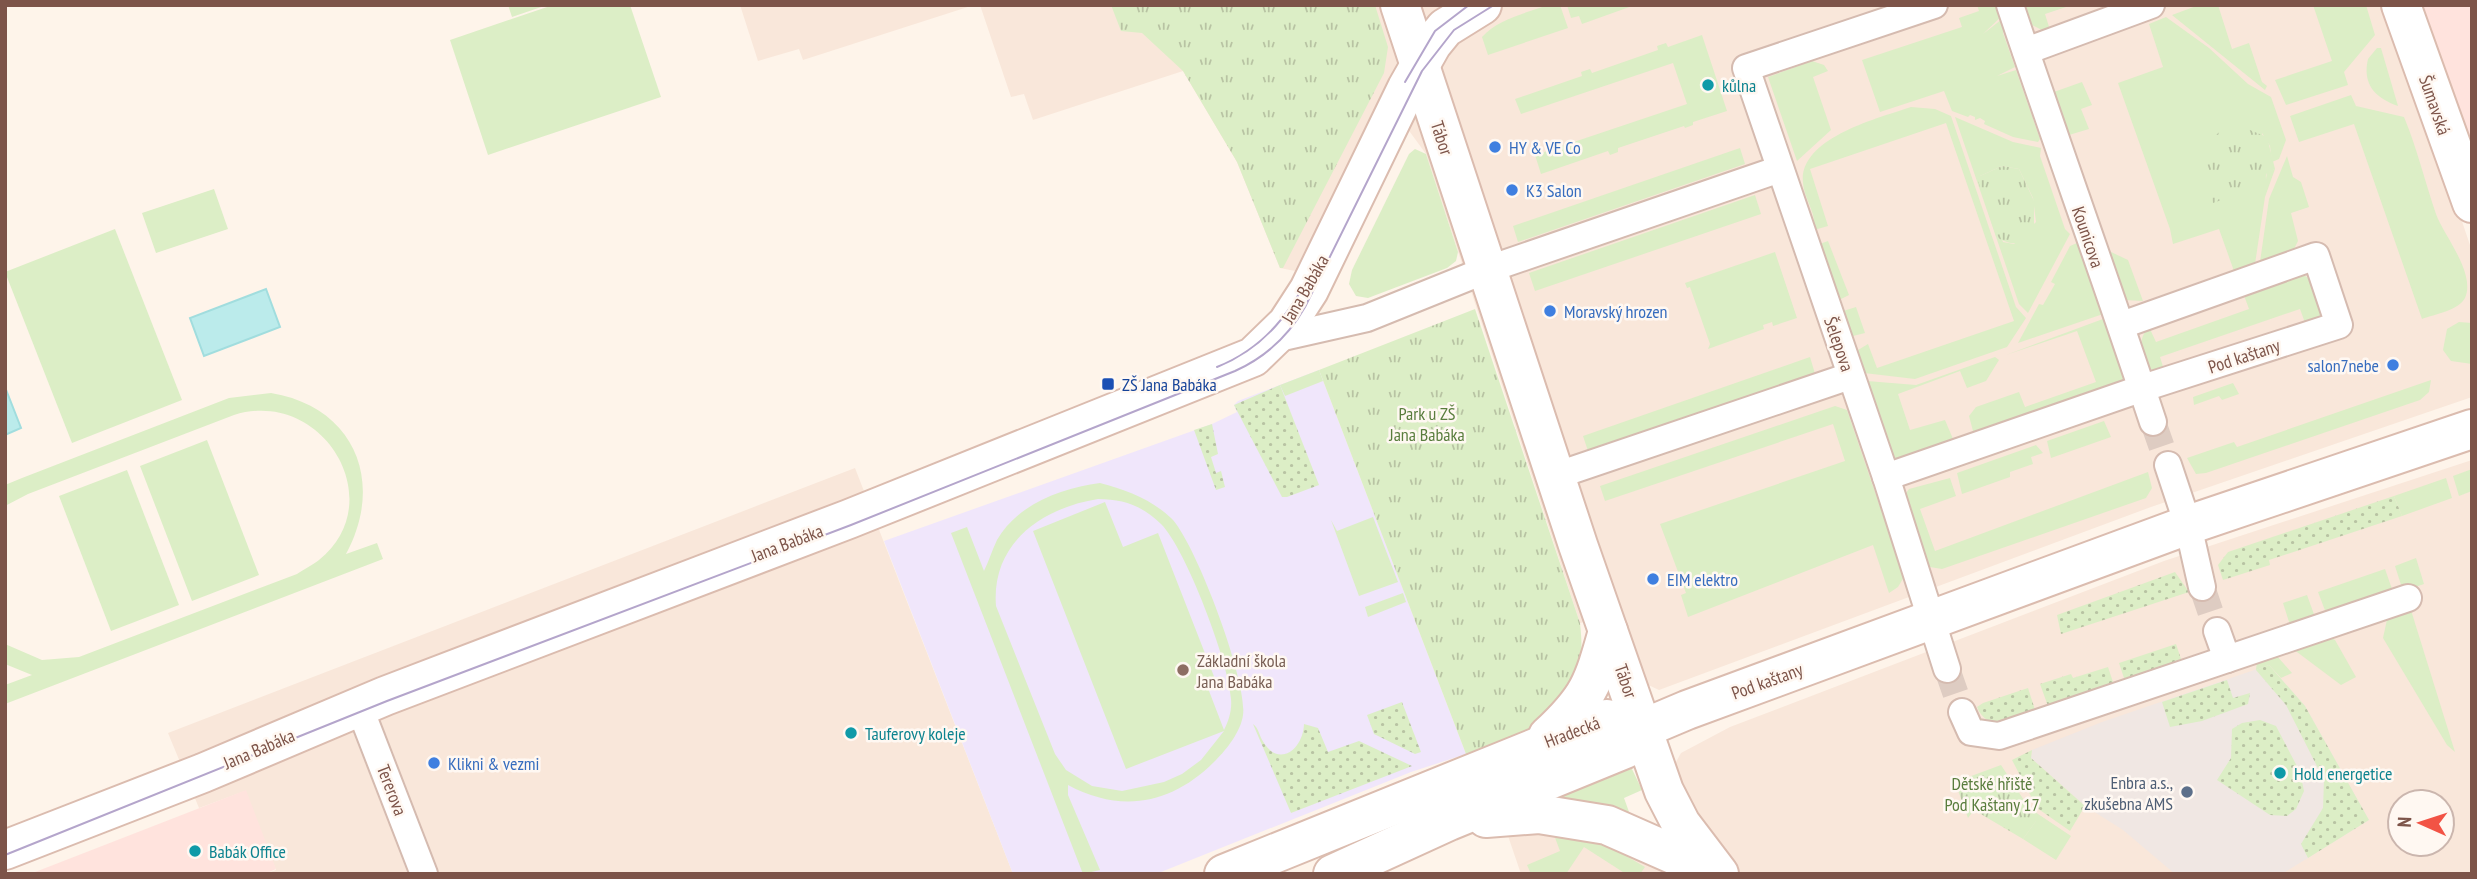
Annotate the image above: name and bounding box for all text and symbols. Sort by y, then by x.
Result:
street label: Šumavská [2414,72,2456,138]
place label: kůlna [1722,74,1756,97]
marker: kůlna [1700,77,1716,93]
street label: Tábor [1426,118,1458,158]
place label: HY & VE Co [1509,136,1581,159]
marker: HY & VE Co [1487,139,1503,155]
place label: K3 Salon [1526,179,1582,202]
marker: K3 Salon [1504,182,1520,198]
street label: Kounicova [2067,203,2109,271]
street label: Jana Babáka [1276,251,1334,328]
place label: Moravský hrozen [1564,300,1668,323]
marker: Moravský hrozen [1542,303,1558,319]
street label: Šelepova [1819,314,1859,374]
street label: Pod kaštany [2205,334,2283,378]
place label: salon7nebe [2307,354,2379,377]
marker: salon7nebe [2385,357,2401,373]
place label: ZŠ Jana Babáka [1122,373,1217,396]
marker: ZŠ Jana Babáka [1100,376,1116,392]
park label: Park u ZŠ Jana Babáka [1388,402,1465,446]
street label: Jana Babáka [747,519,826,568]
place label: EIM elektro [1667,568,1738,591]
marker: EIM elektro [1645,571,1661,587]
place label: Základní škola Jana Babáka [1196,649,1286,693]
street label: Pod kaštany [1728,657,1806,704]
street label: Tábor [1609,661,1643,701]
marker: Základní škola Jana Babáka [1175,662,1191,678]
street label: Hradecká [1541,711,1603,753]
place label: Tauferovy koleje [865,722,966,745]
street label: Jana Babáka [219,724,298,775]
marker: Tauferovy koleje [843,725,859,741]
place label: Klikni & vezmi [448,752,540,775]
marker: Klikni & vezmi [426,755,442,771]
street label: Tererova [372,761,412,819]
place label: Hold energetice [2294,762,2393,785]
marker: Hold energetice [2272,765,2288,781]
place label: Enbra a.s., zkušebna AMS [2084,771,2173,815]
park label: Dětské hřiště Pod Kaštany 17 [1944,772,2040,816]
marker: Enbra a.s., zkušebna AMS [2179,784,2195,800]
north arrow [2386,788,2456,858]
text: N [2392,816,2416,828]
place label: Babák Office [209,840,286,863]
marker: Babák Office [187,843,203,859]

